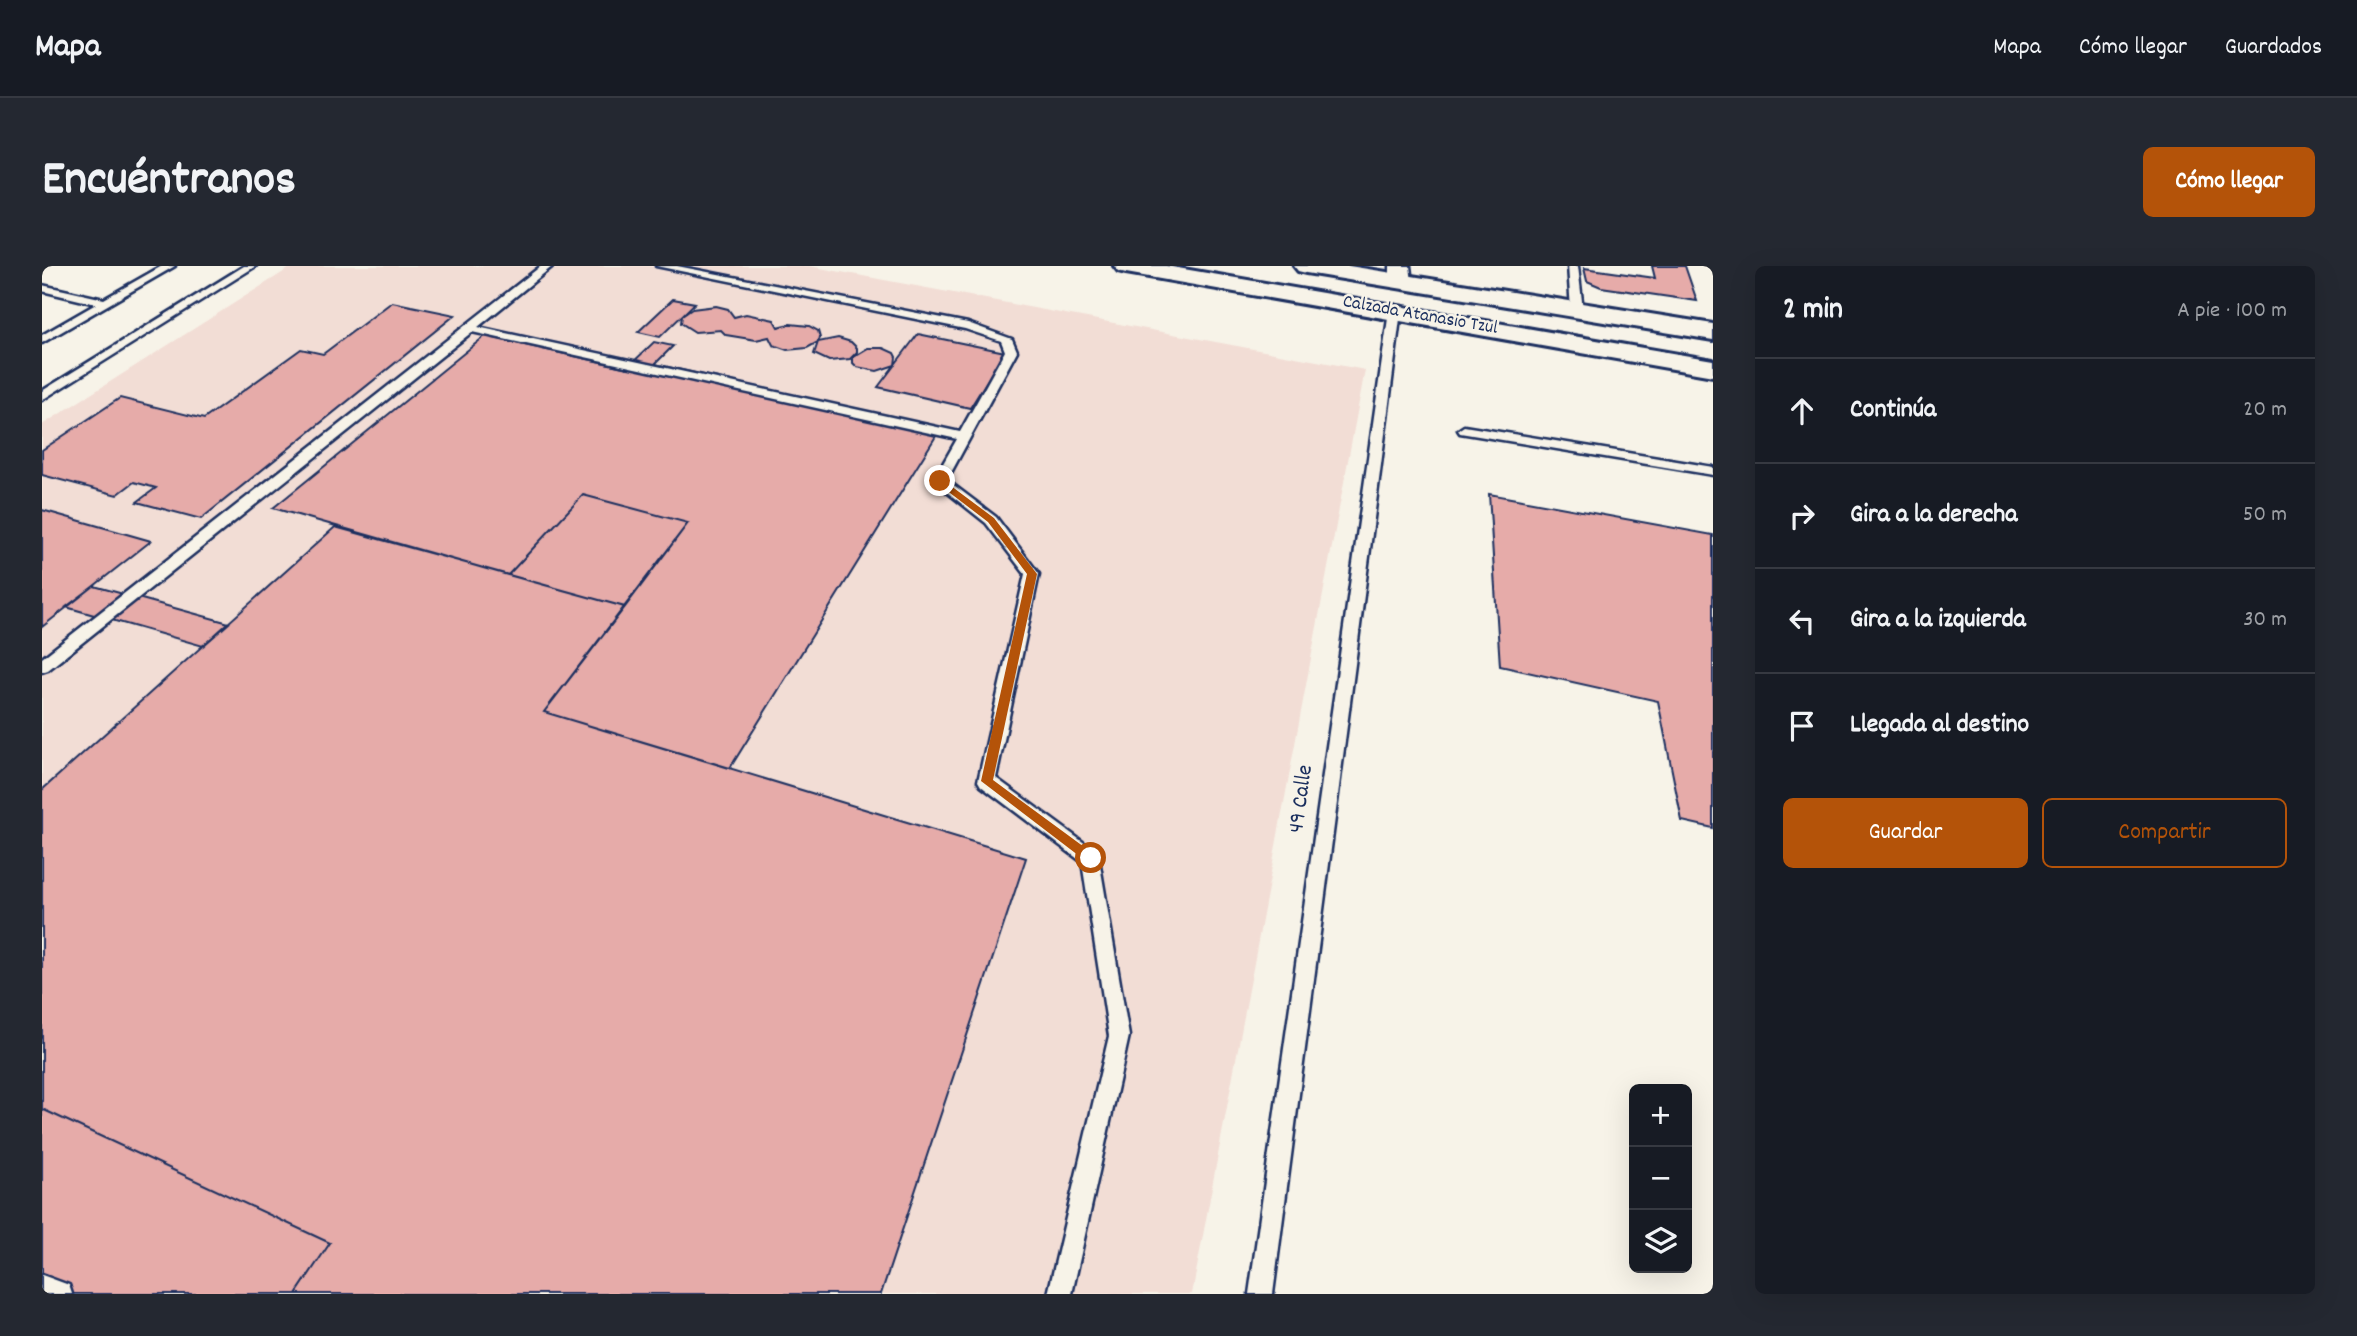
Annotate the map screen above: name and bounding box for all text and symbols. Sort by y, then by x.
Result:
text: Mapa [35,25,101,72]
text: Mapa [1993,31,2041,65]
text: Cómo llegar [2079,31,2187,65]
text: Guardados [2225,31,2322,65]
text: Encuéntranos [42,147,296,217]
button: Cómo llegar [2143,147,2315,217]
street label: Calzada Atanasio Tzul [1340,289,1500,343]
text: 2 min [1783,290,1843,333]
text: A pie · 100 m [2177,295,2287,328]
icon: ahead [1783,392,1821,430]
text: Continúa [1850,392,1936,429]
text: 20 m [2243,394,2287,427]
route end [924,465,955,496]
icon: right [1783,497,1821,535]
text: Gira a la derecha [1850,497,2017,534]
text: 50 m [2243,499,2287,532]
icon: left [1783,602,1821,640]
text: Gira a la izquierda [1850,602,2026,639]
text: 30 m [2243,604,2287,637]
icon: arrive [1783,707,1821,745]
text: Llegada al destino [1850,707,2029,744]
street label: 49 Calle [1281,763,1323,835]
button: Guardar [1783,798,2028,868]
button: Compartir [2042,798,2287,868]
route start [1075,842,1106,873]
map controls [1629,1084,1692,1273]
button: + [1629,1084,1692,1147]
button: − [1629,1147,1692,1210]
button: layers [1629,1210,1692,1273]

